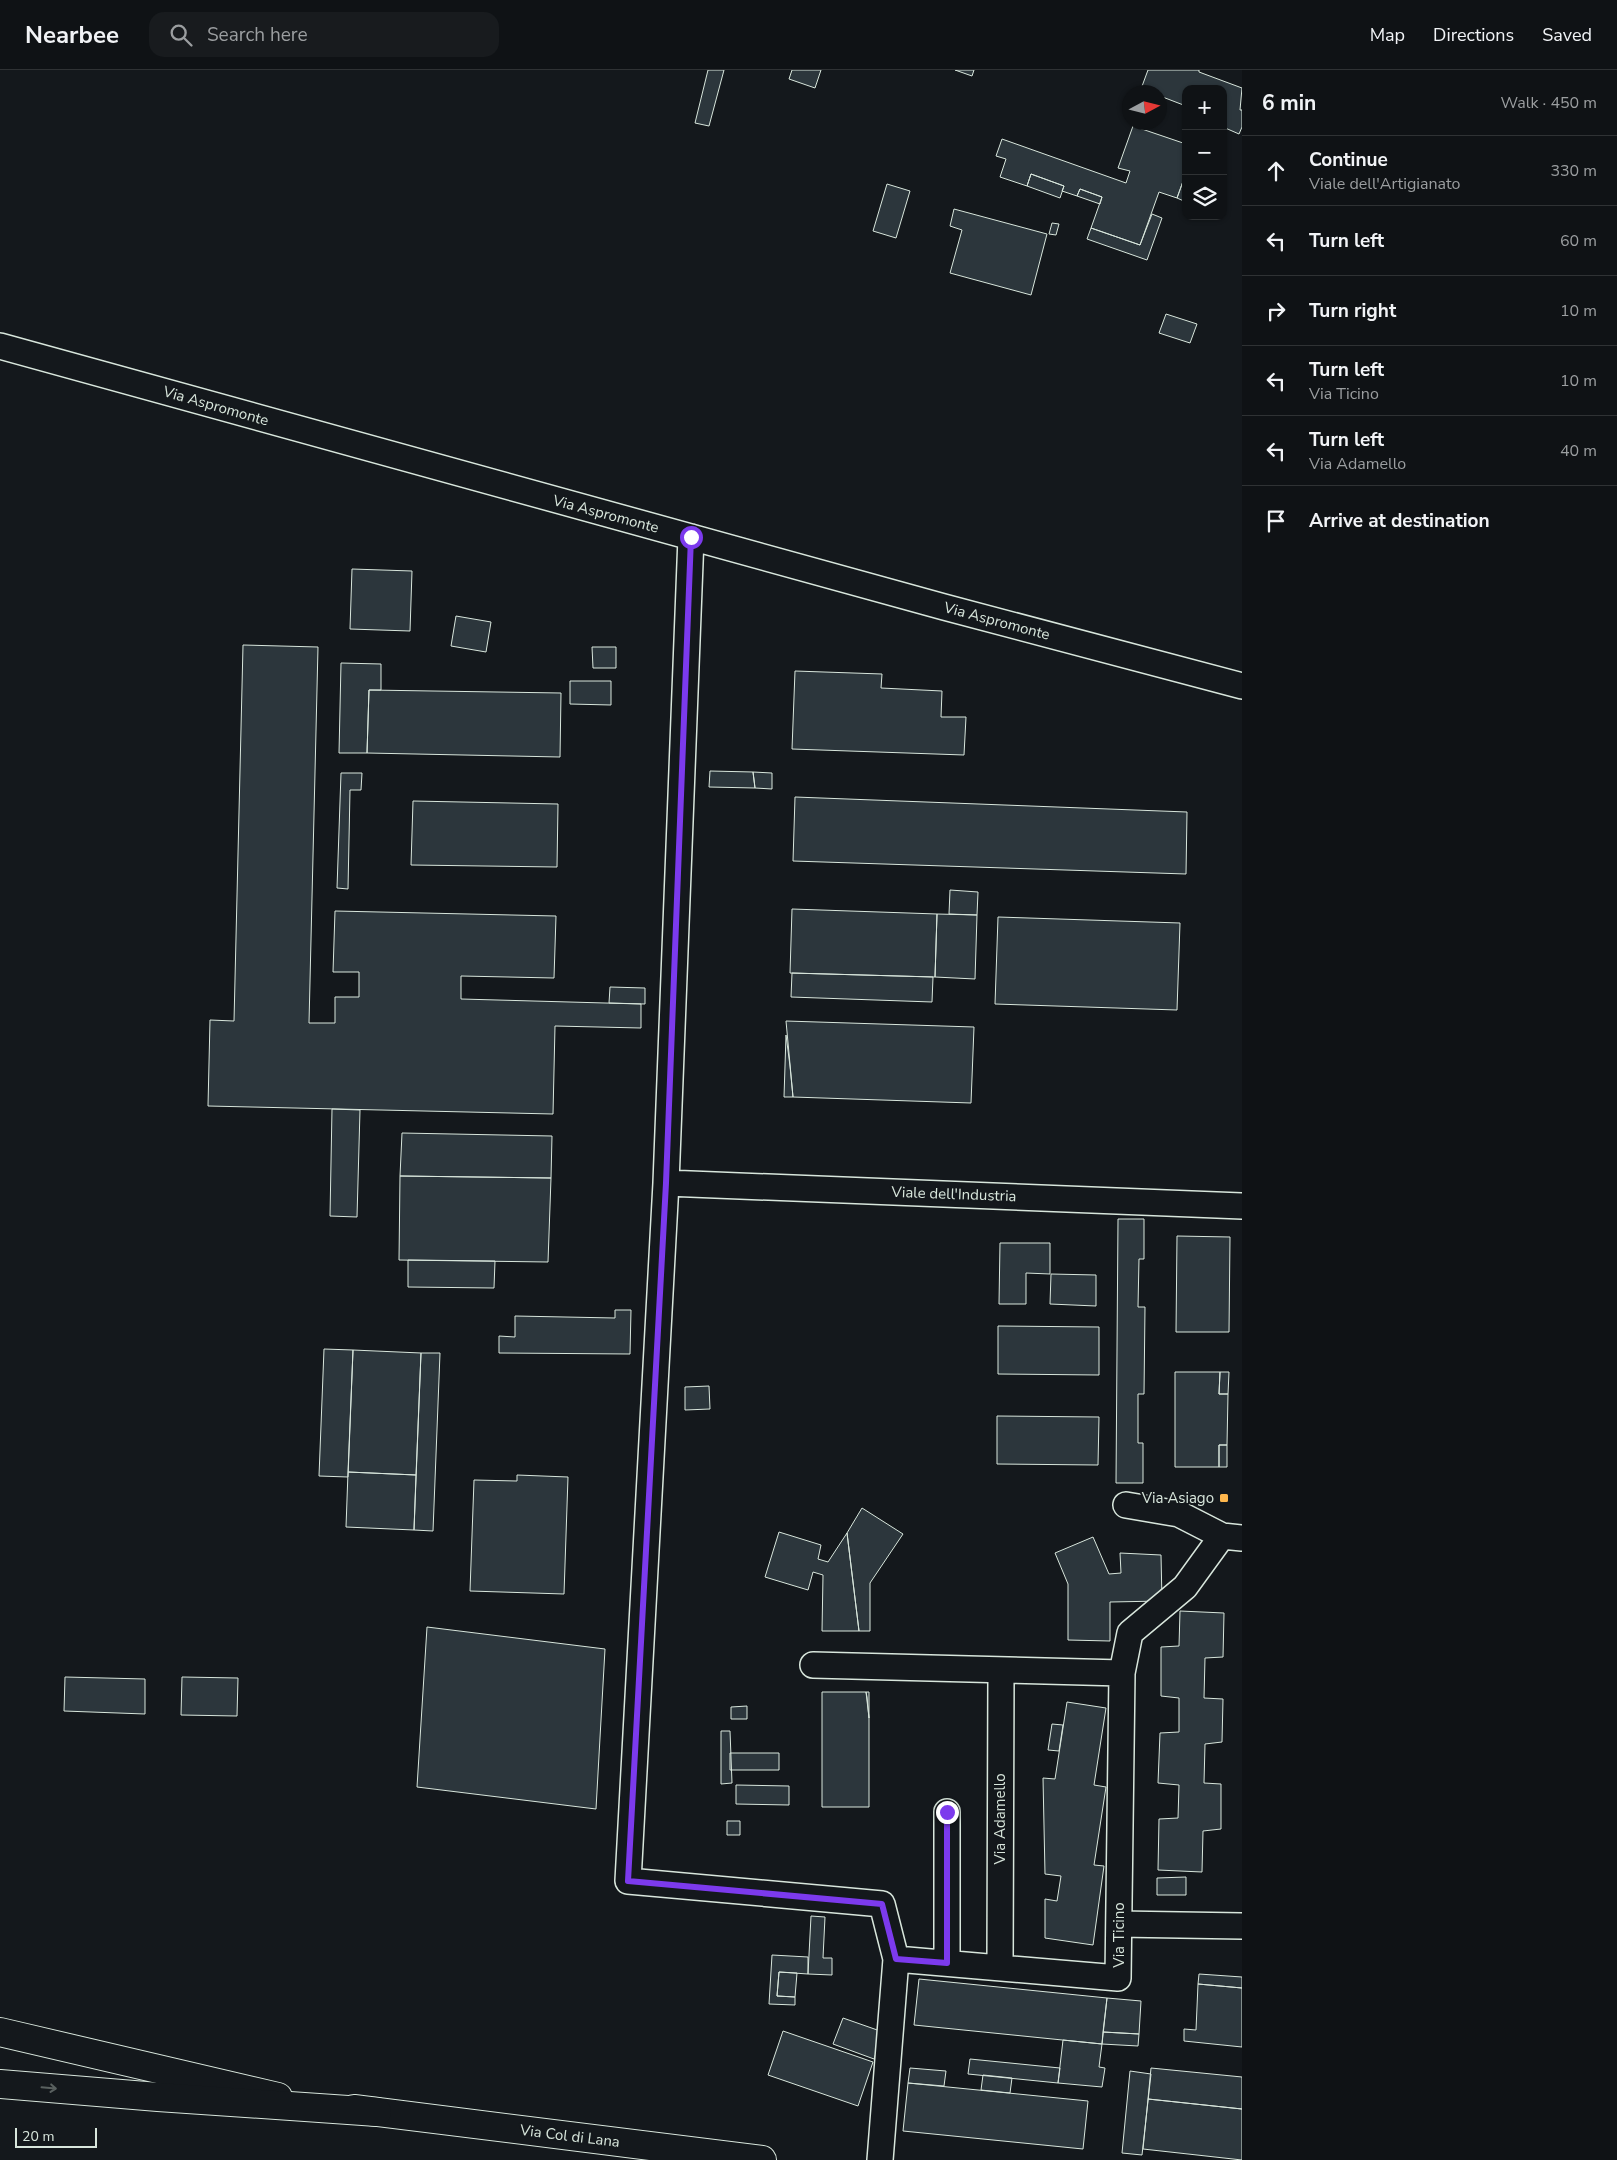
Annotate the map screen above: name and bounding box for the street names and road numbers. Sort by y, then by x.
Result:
street label: Via Aspromonte [160,381,271,431]
street label: Via Aspromonte [550,490,661,538]
street label: Via Aspromonte [941,597,1052,645]
street label: Viale dell'Industria [890,1182,1017,1206]
street label: Via Adamello [990,1773,1010,1866]
street label: Via Ticino [1109,1902,1129,1969]
street label: Via Col di Lana [518,2120,621,2152]

